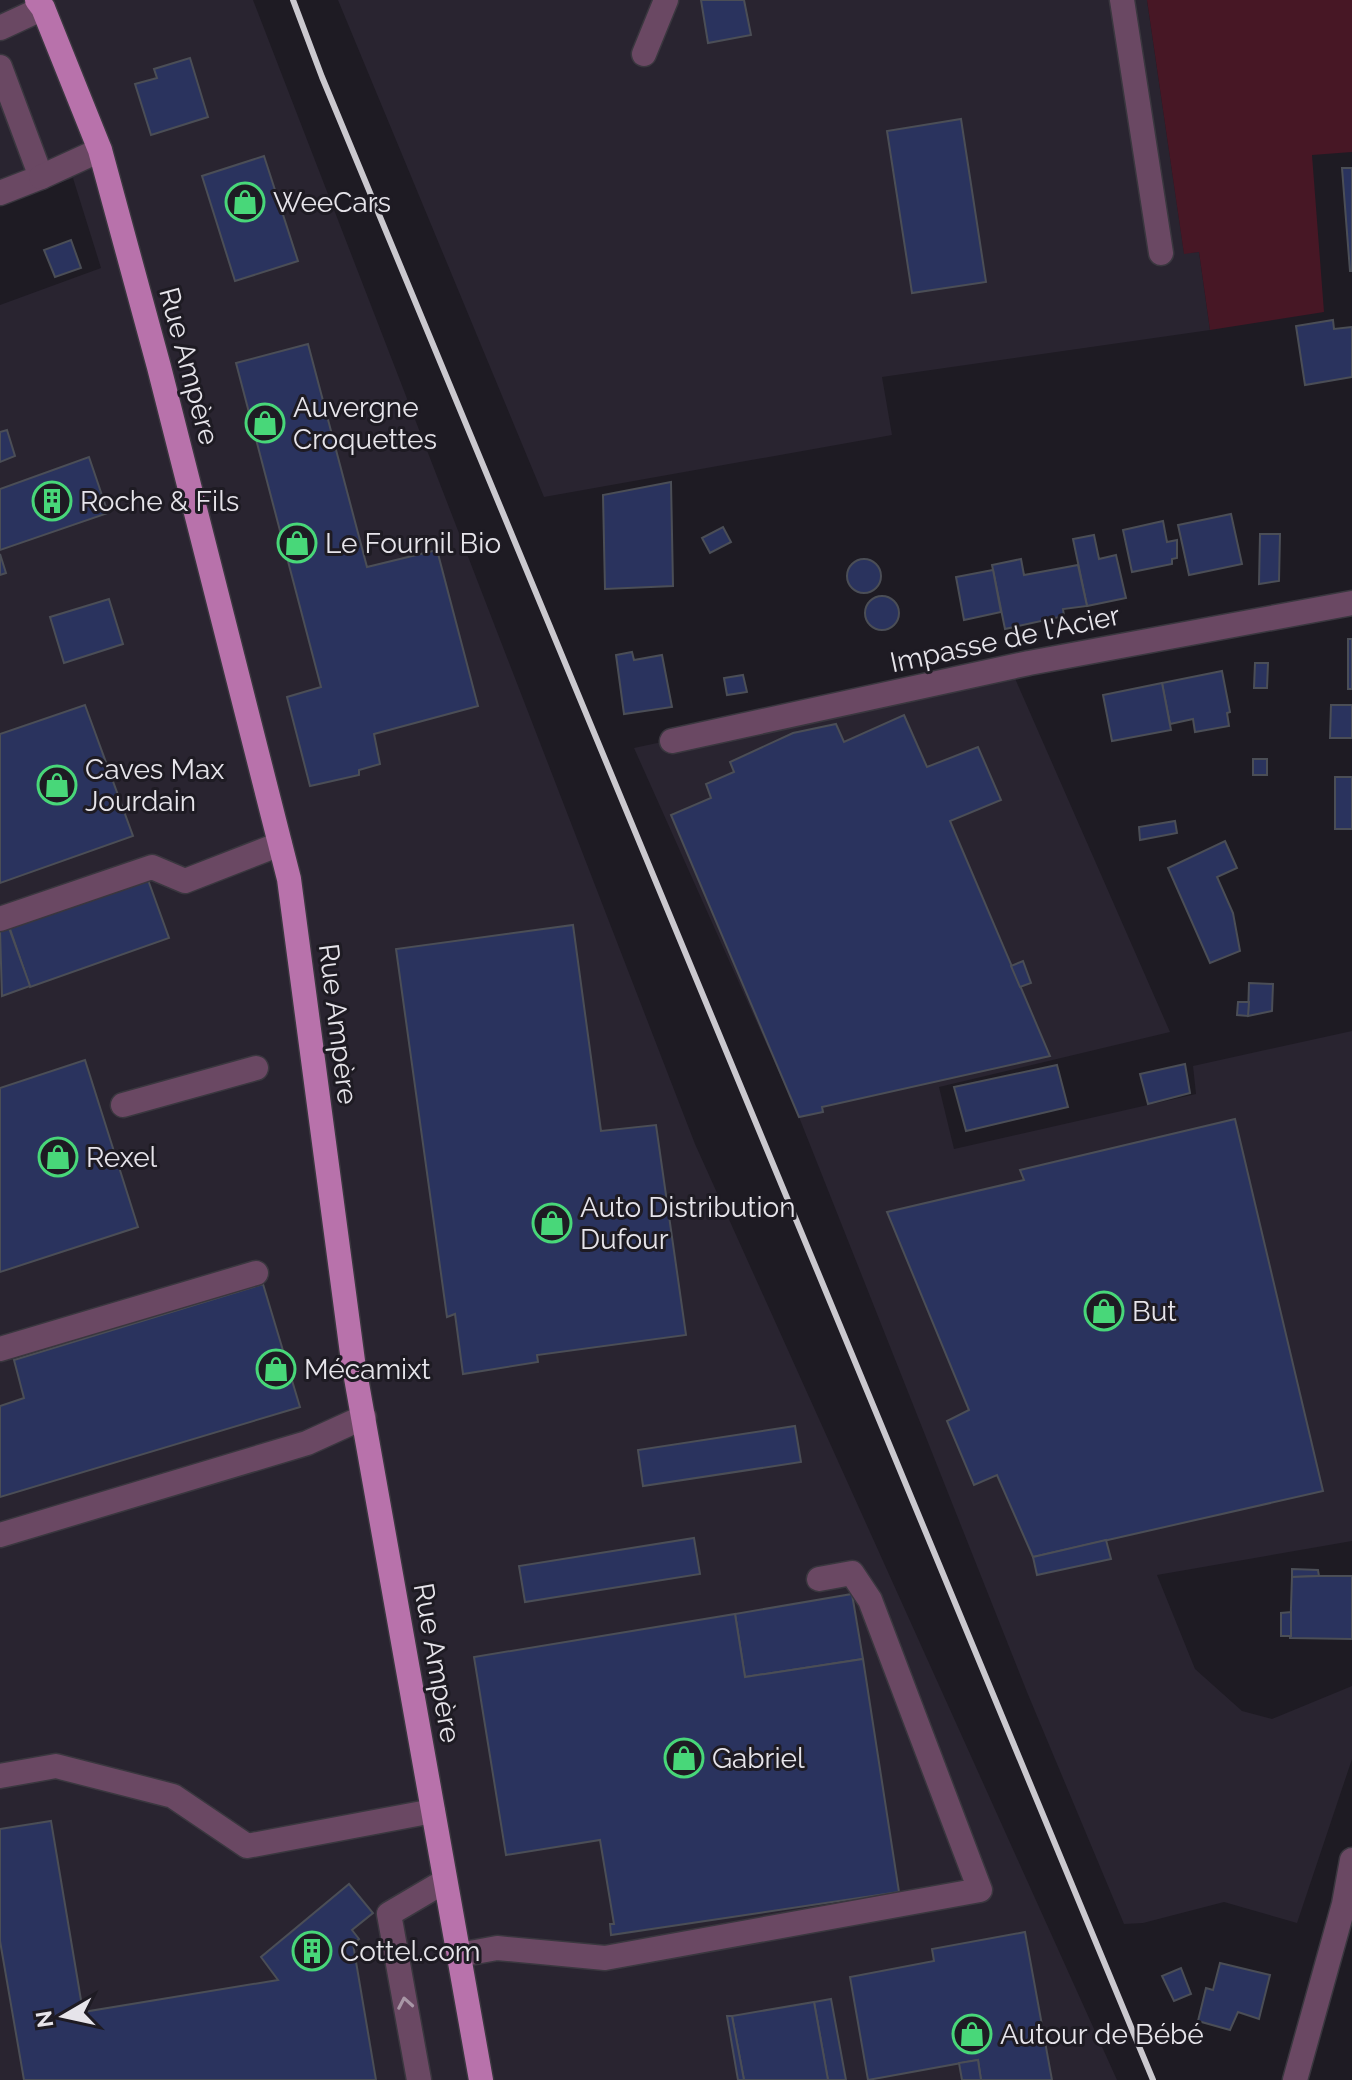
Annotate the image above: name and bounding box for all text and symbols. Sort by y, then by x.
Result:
shop icon: WeeCars [224,181,266,223]
place label: WeeCars [273,186,391,219]
street label: Rue Ampère [152,284,226,448]
place label: Auvergne Croquettes [293,391,437,456]
shop icon: Auvergne Croquettes [244,402,286,444]
building icon: Roche & Fils [31,480,73,522]
place label: Roche & Fils [80,485,239,518]
shop icon: Le Fournil Bio [276,522,318,564]
place label: Le Fournil Bio [325,527,501,560]
street label: Impasse de l'Acier [887,599,1123,679]
place label: Caves Max Jourdain [85,753,224,818]
shop icon: Caves Max Jourdain [36,764,78,806]
street label: Rue Ampère [312,942,364,1106]
shop icon: Rexel [37,1136,79,1178]
place label: Rexel [86,1141,158,1174]
place label: Auto Distribution Dufour [580,1191,796,1256]
shop icon: Auto Distribution Dufour [531,1202,573,1244]
shop icon: But [1083,1290,1125,1332]
place label: But [1132,1295,1177,1328]
shop icon: Mécamixt [255,1348,297,1390]
place label: Mécamixt [304,1353,431,1386]
street label: Rue Ampère [407,1581,467,1745]
shop icon: Gabriel [663,1737,705,1779]
place label: Gabriel [712,1742,805,1775]
building icon: Cottel.com [291,1930,333,1972]
place label: Cottel.com [340,1935,481,1968]
north arrow [24,1976,104,2056]
one-way arrow [398,1996,415,2010]
text: N [30,2009,58,2029]
shop icon: Autour de Bébé [951,2013,993,2055]
place label: Autour de Bébé [1000,2018,1204,2051]

